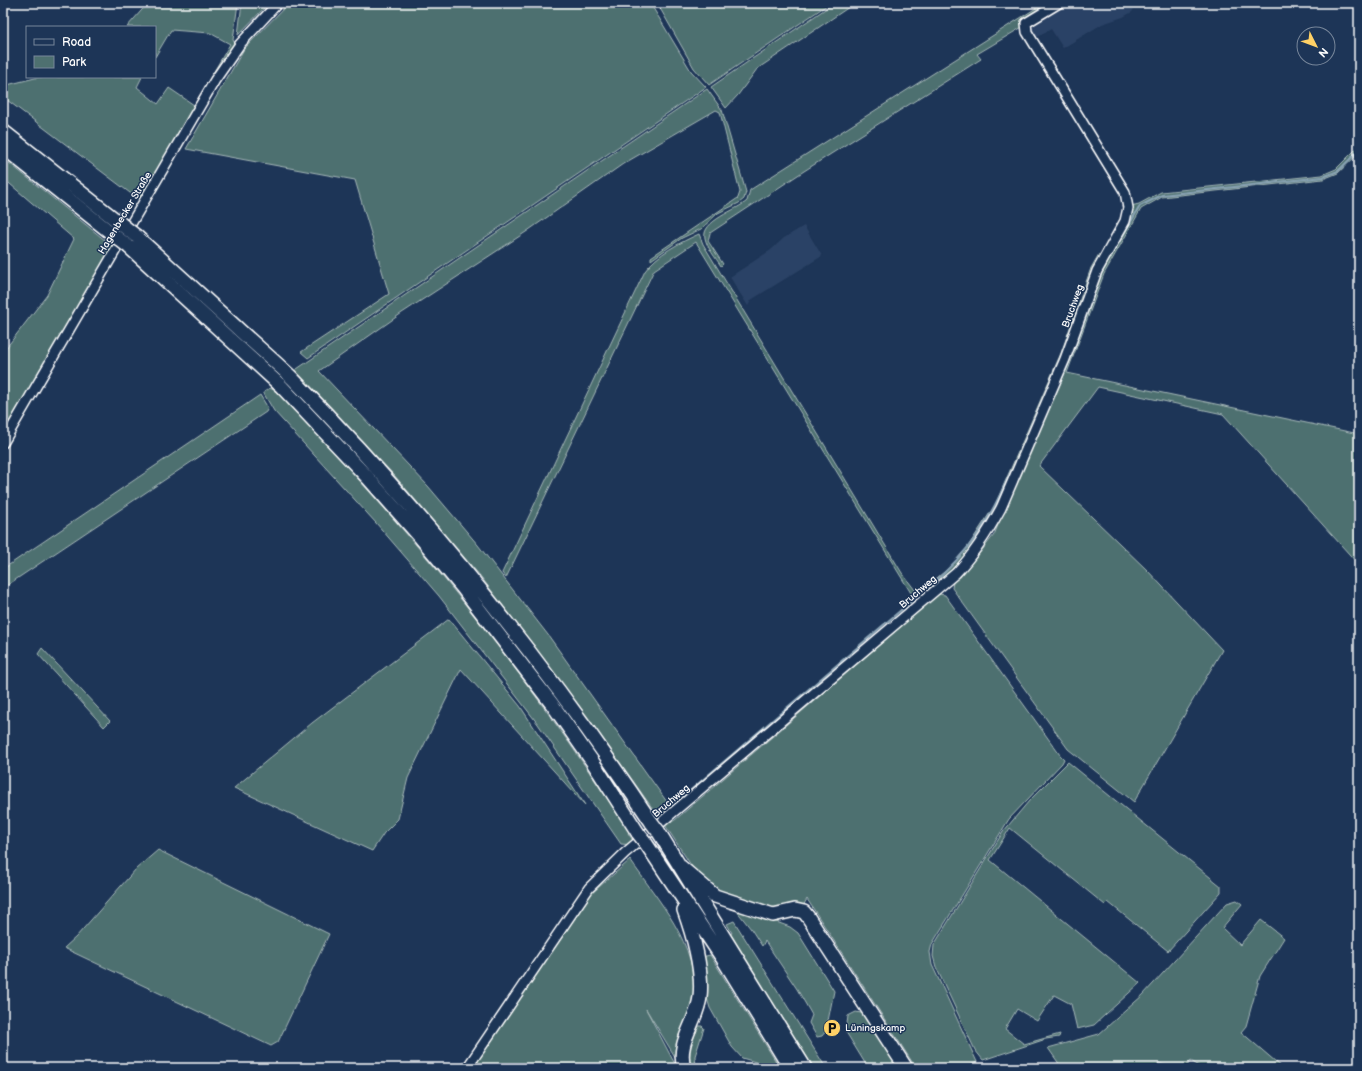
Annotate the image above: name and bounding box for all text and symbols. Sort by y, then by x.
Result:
legend [26,26,156,78]
north arrow [1296,26,1336,66]
text: Road [62,35,91,50]
text: N [1315,45,1331,60]
text: Park [62,55,86,70]
street label: Hagenbecker Straße [96,170,154,256]
street label: Bruchweg [1060,283,1086,329]
street label: Bruchweg [897,573,939,611]
street label: Bruchweg [650,782,692,820]
parking icon: Lüningskamp [822,1018,842,1038]
place label: Lüningskamp [845,1022,905,1034]

